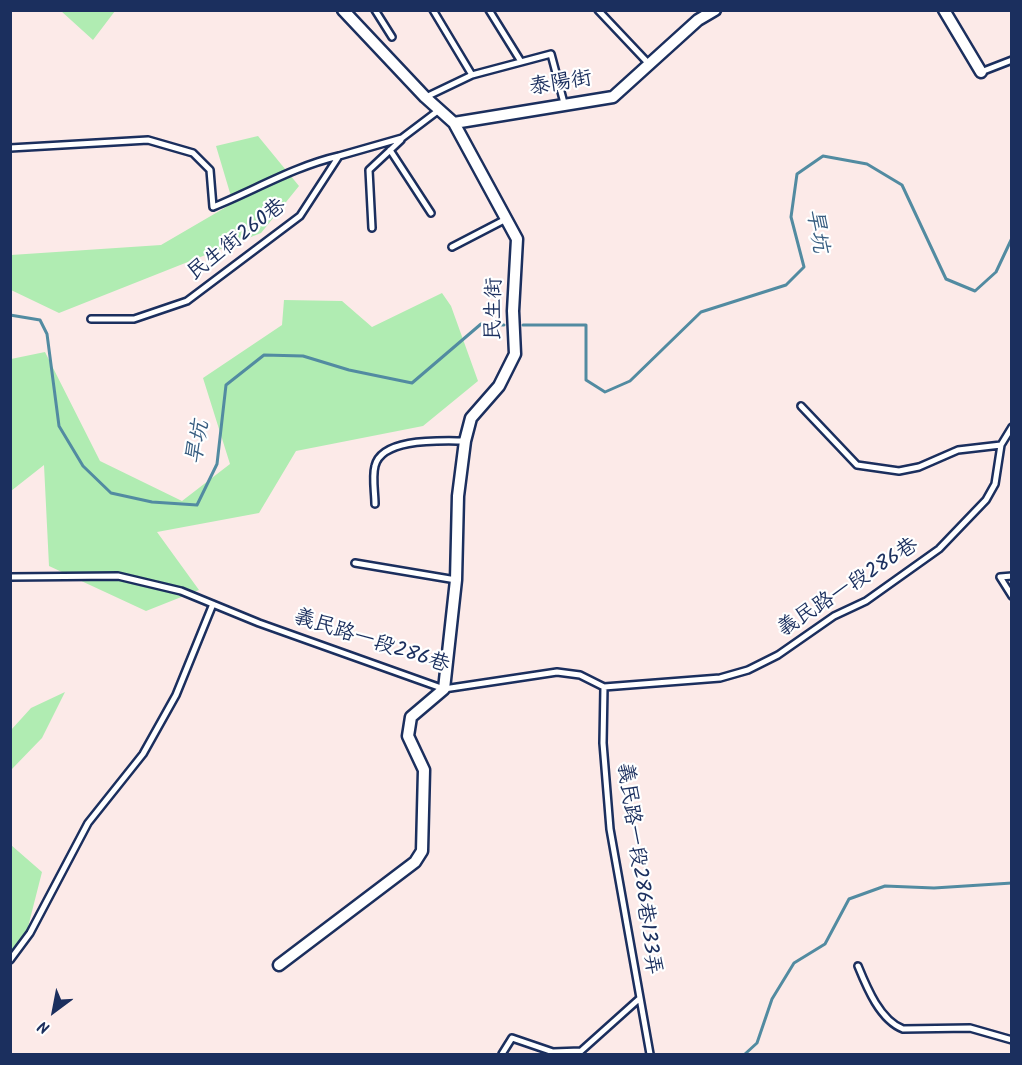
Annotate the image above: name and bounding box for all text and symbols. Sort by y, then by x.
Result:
street label: 泰陽街 [528,68,594,102]
street label: 民生街260巷 [184,195,292,287]
water label: 旱坑 [799,207,831,255]
street label: 民生街 [483,277,509,341]
water label: 旱坑 [183,419,217,467]
street label: 義民路一段286巷 [774,534,924,644]
street label: 義民路一段286巷 [290,606,452,680]
street label: 義民路一段286巷133弄 [610,761,664,977]
north arrow [24,981,84,1041]
text: N [33,1013,55,1040]

